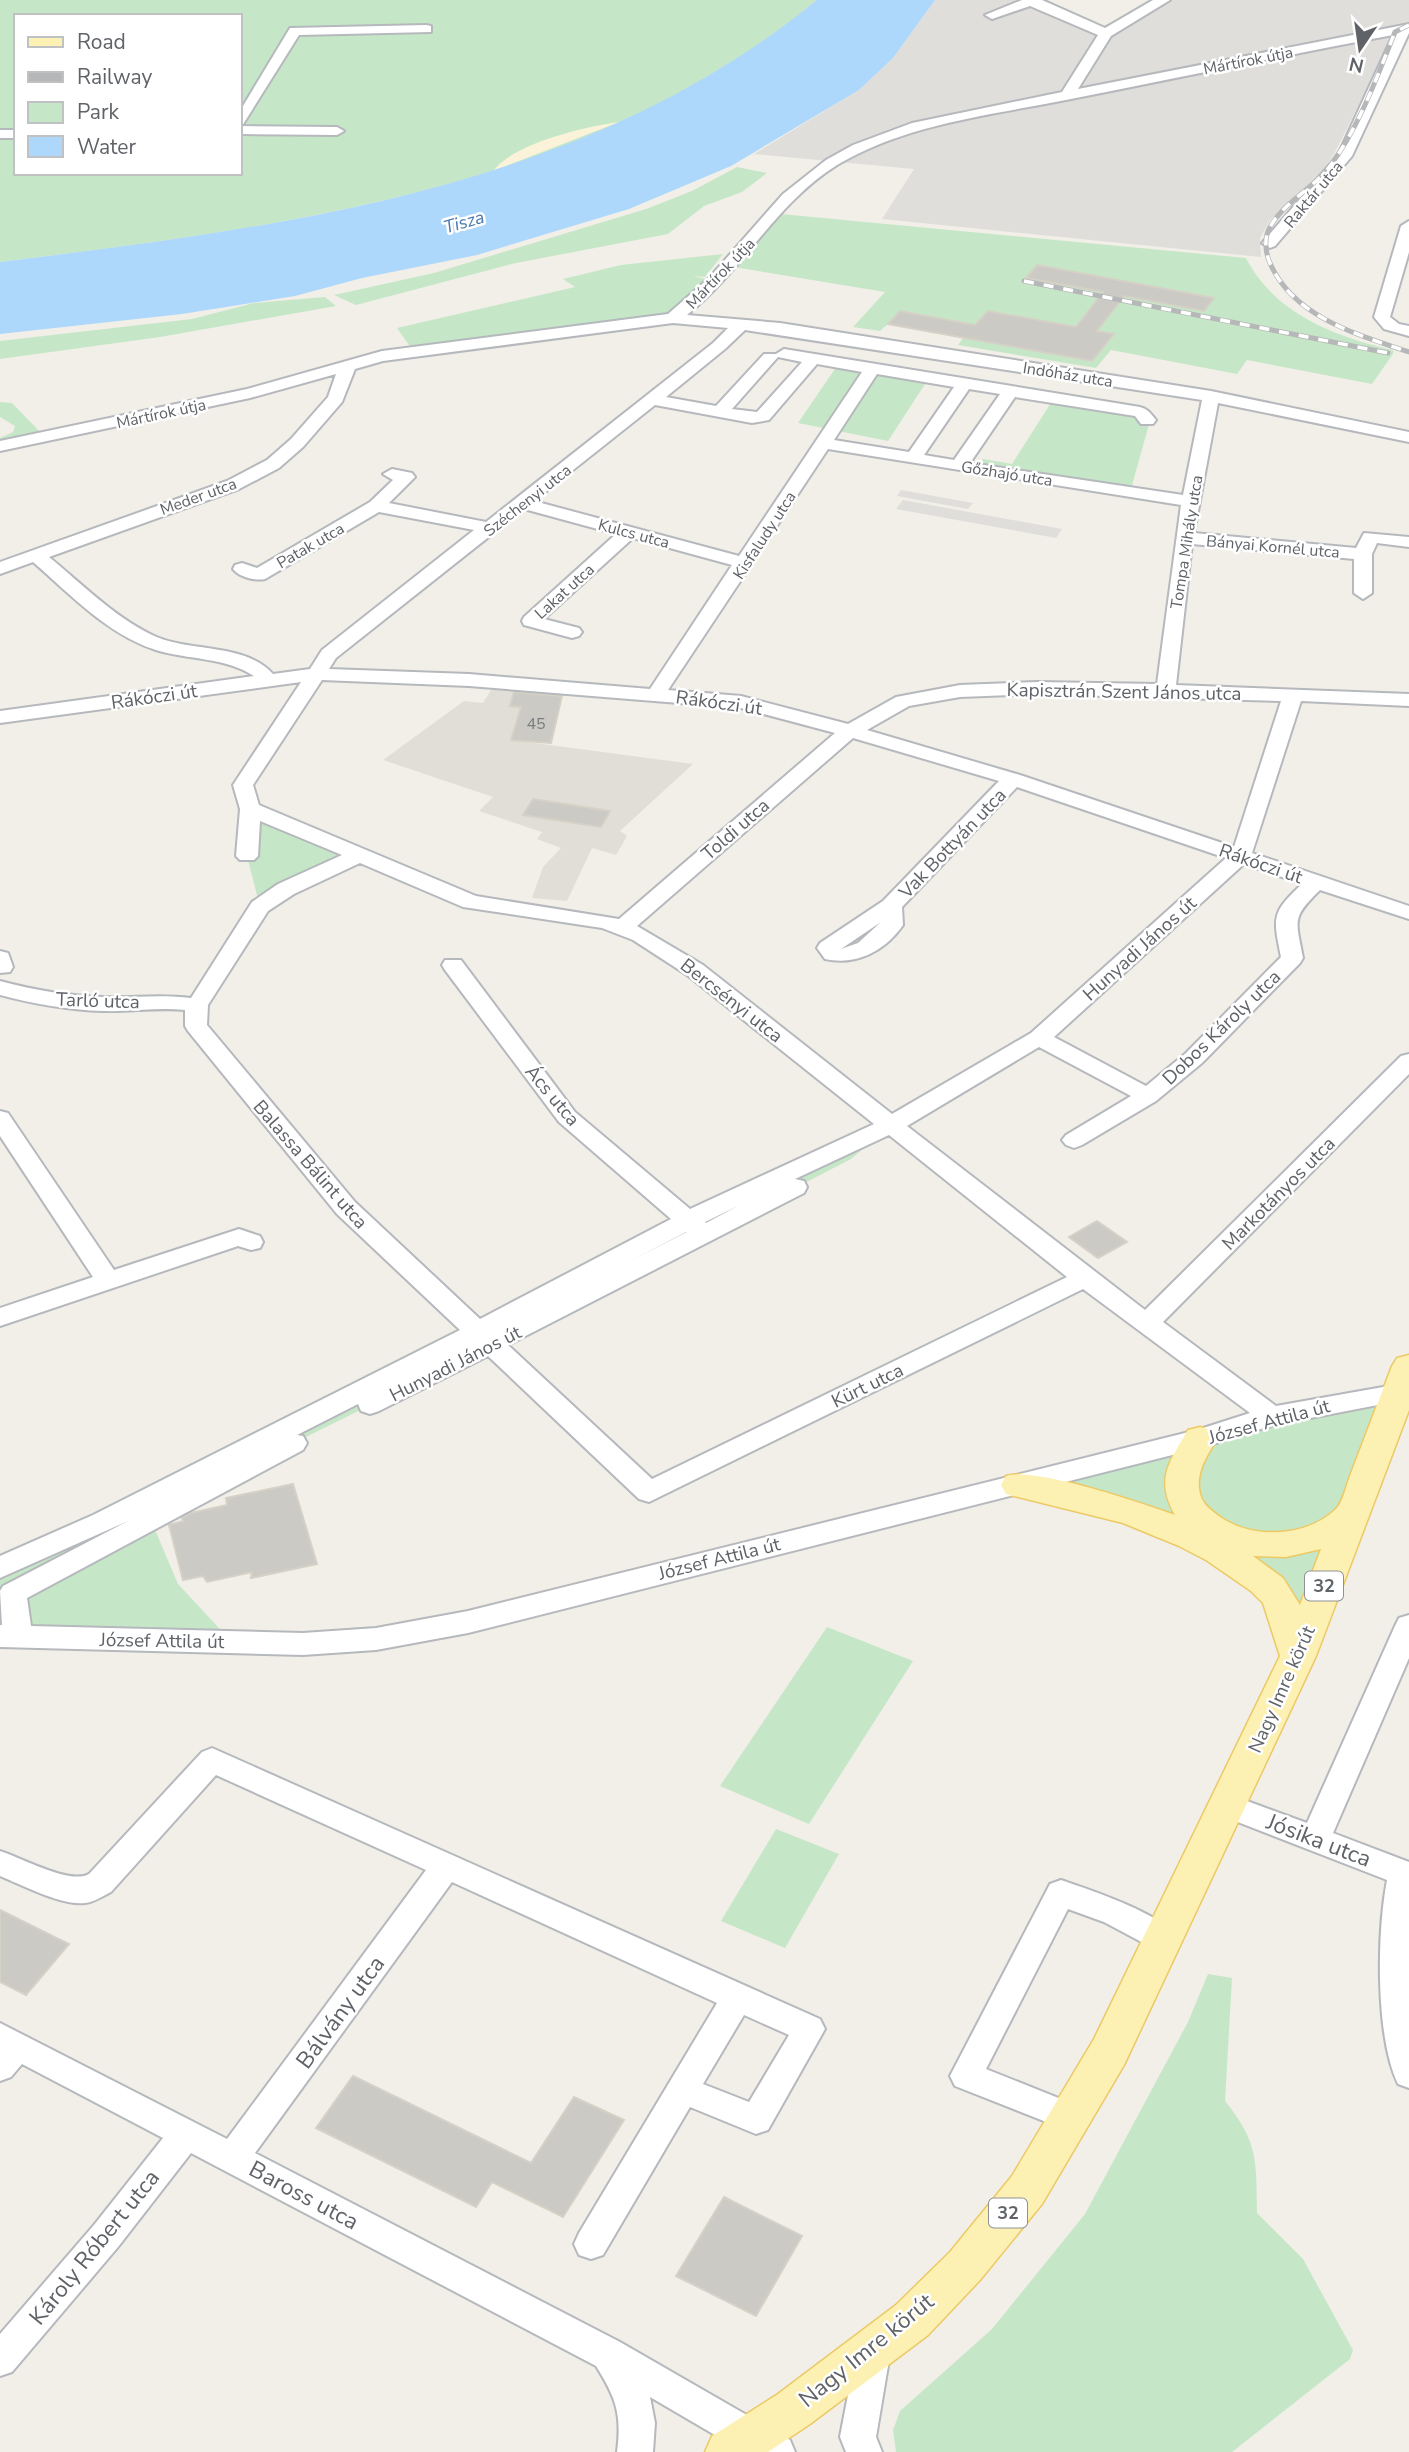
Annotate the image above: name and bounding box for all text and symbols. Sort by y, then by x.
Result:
legend [14,14,242,175]
north arrow [1325,14,1395,84]
text: Road [77,28,126,56]
street label: Mártírok útja [1201,41,1295,80]
text: N [1347,50,1366,79]
text: Railway [77,63,152,91]
text: Park [77,98,119,126]
text: Water [77,133,136,161]
street label: Raktár utca [1279,156,1348,233]
water label: Tisza [441,205,487,239]
street label: Mártírok útja [681,233,760,314]
street label: Indóház utca [1021,357,1114,393]
street label: Mártírok útja [114,394,208,434]
street label: Gőzhajó utca [959,456,1054,492]
street label: Széchenyi utca [479,459,576,542]
street label: Meder utca [157,473,240,521]
street label: Tompa Mihály utca [1166,474,1208,611]
street label: Kisfaludy utca [728,487,802,584]
street label: Kulcs utca [596,514,672,554]
street label: Patak utca [273,518,348,574]
street label: Bányai Kornél utca [1205,530,1341,564]
street label: Lakat utca [530,559,599,625]
street label: Kapisztrán Szent János utca [1006,677,1242,707]
street label: Rákóczi út [109,678,199,716]
street label: Rákóczi út [674,684,764,722]
house number: 45 [526,713,546,735]
street label: Vak Bottyán utca [893,783,1012,905]
street label: Toldi utca [696,793,775,867]
street label: Rákóczi út [1215,838,1306,890]
street label: Hunyadi János út [1077,890,1202,1007]
street label: Bercsényi utca [675,953,788,1049]
street label: Dobos Károly utca [1157,964,1287,1091]
street label: Tarló utca [56,987,140,1015]
street label: Ács utca [519,1059,586,1132]
street label: Balassa Bálint utca [247,1095,374,1235]
street label: Markotányos utca [1216,1131,1341,1256]
street label: Hunyadi János út [385,1319,526,1408]
street label: Kürt utca [827,1357,908,1415]
street label: József Attila út [1205,1393,1333,1451]
street label: József Attila út [655,1531,783,1587]
road number: 32 [1305,1572,1343,1601]
street label: Nagy Imre körút [1242,1621,1322,1757]
street label: József Attila út [98,1627,225,1655]
street label: Jósika utca [1261,1806,1376,1875]
street label: Bálvány utca [289,1950,392,2075]
street label: Baross utca [243,2154,364,2237]
street label: Károly Róbert utca [22,2163,167,2332]
road number: 32 [989,2199,1027,2228]
street label: Nagy Imre körút [792,2286,941,2414]

